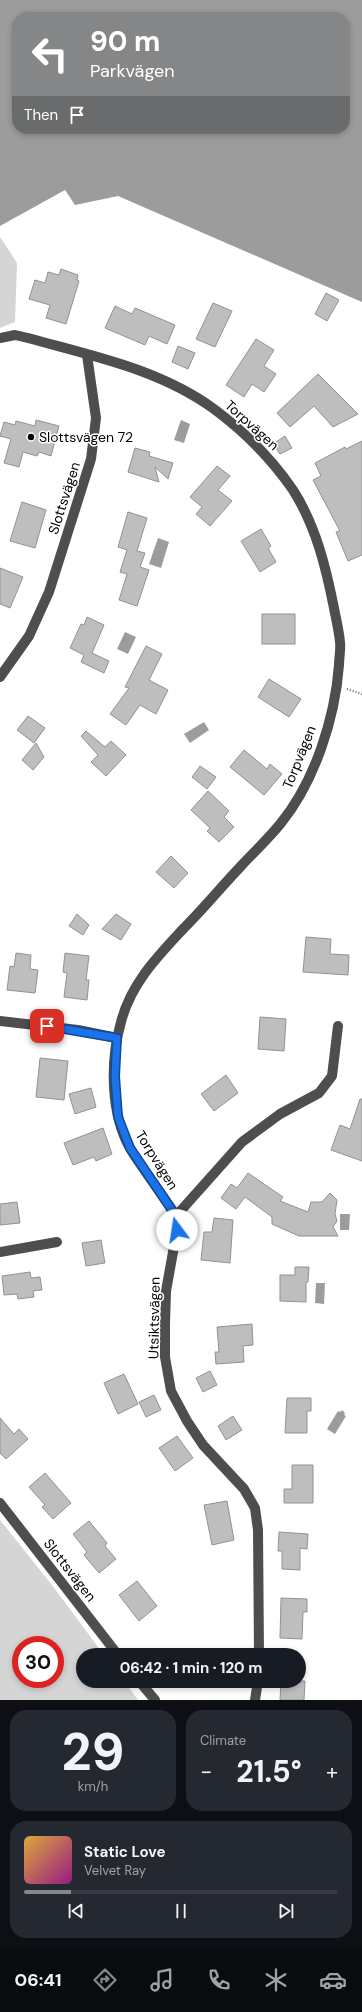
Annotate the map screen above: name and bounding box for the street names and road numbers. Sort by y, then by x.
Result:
street label: Torpvägen [221,396,283,454]
street label: Slottsvägen [44,460,84,536]
street label: Torpvägen [278,723,320,791]
street label: Torpvägen [132,1127,182,1193]
street label: Utsiktsvägen [144,1277,164,1359]
street label: Slottsvägen [40,1535,100,1605]

